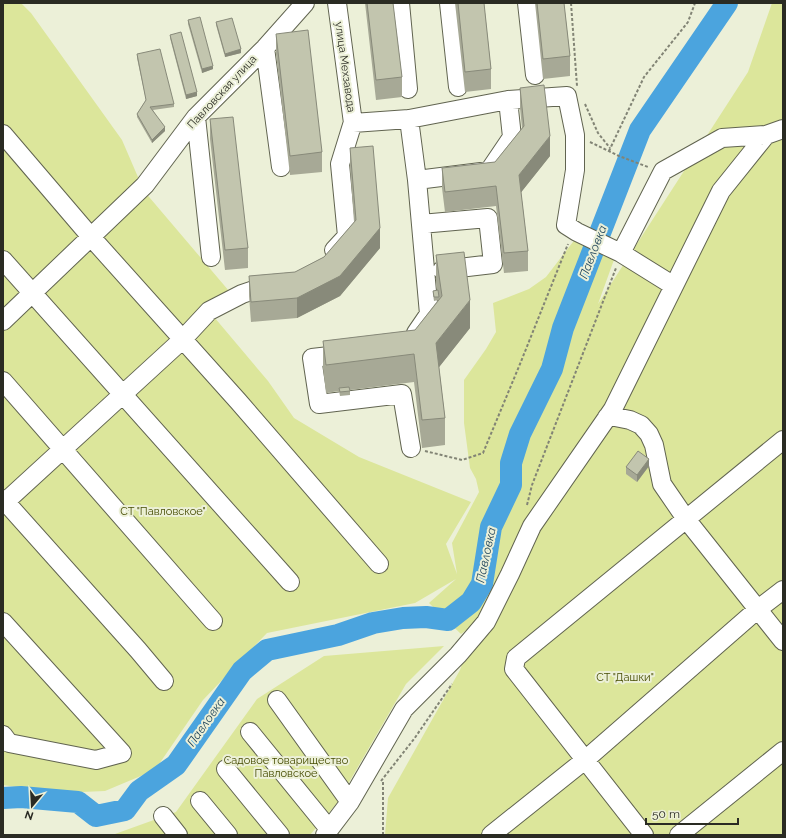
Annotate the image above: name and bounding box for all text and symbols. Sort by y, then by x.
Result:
street label: улица Мехзавода [332,21,358,113]
street label: Павловская улица [185,53,259,131]
water label: Павловка [576,223,610,281]
park label: СТ "Павловское" [120,505,206,518]
water label: Павловка [473,526,499,584]
park label: СТ "Дашки" [596,671,654,684]
water label: Павловка [184,695,228,749]
park label: Садовое товарищество Павловское [224,754,349,780]
north arrow [12,786,52,826]
scale bar [646,800,738,826]
text: 50 m [652,807,680,821]
text: N [23,808,35,823]

